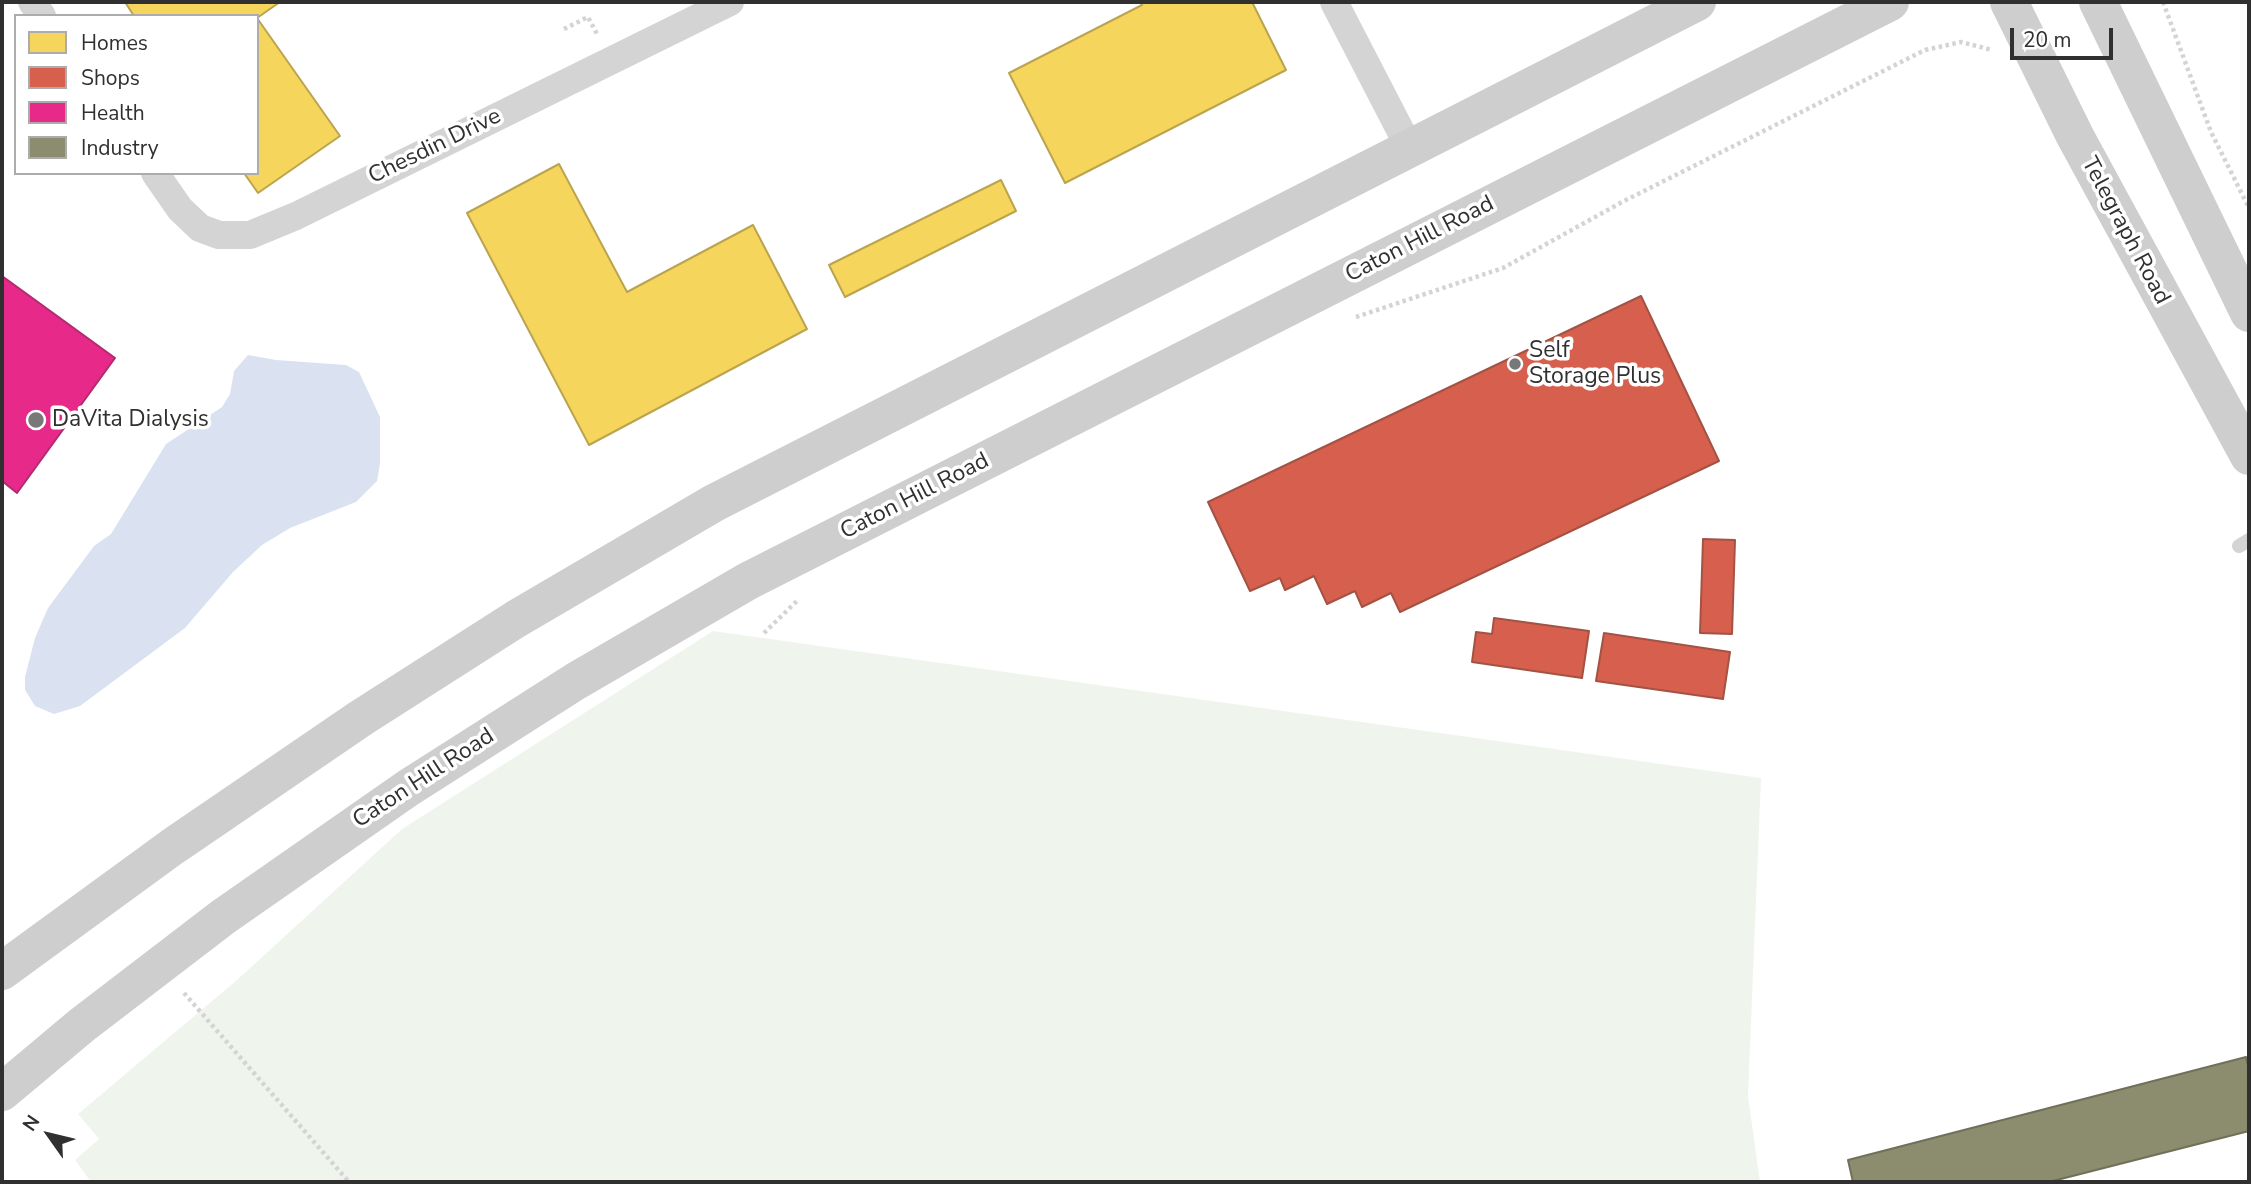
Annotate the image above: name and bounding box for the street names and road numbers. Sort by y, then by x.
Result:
street label: Chesdin Drive [364,103,506,191]
street label: Telegraph Road [2075,153,2175,309]
street label: Caton Hill Road [1341,191,1499,289]
street label: Caton Hill Road [836,448,994,546]
street label: Caton Hill Road [348,723,500,835]

